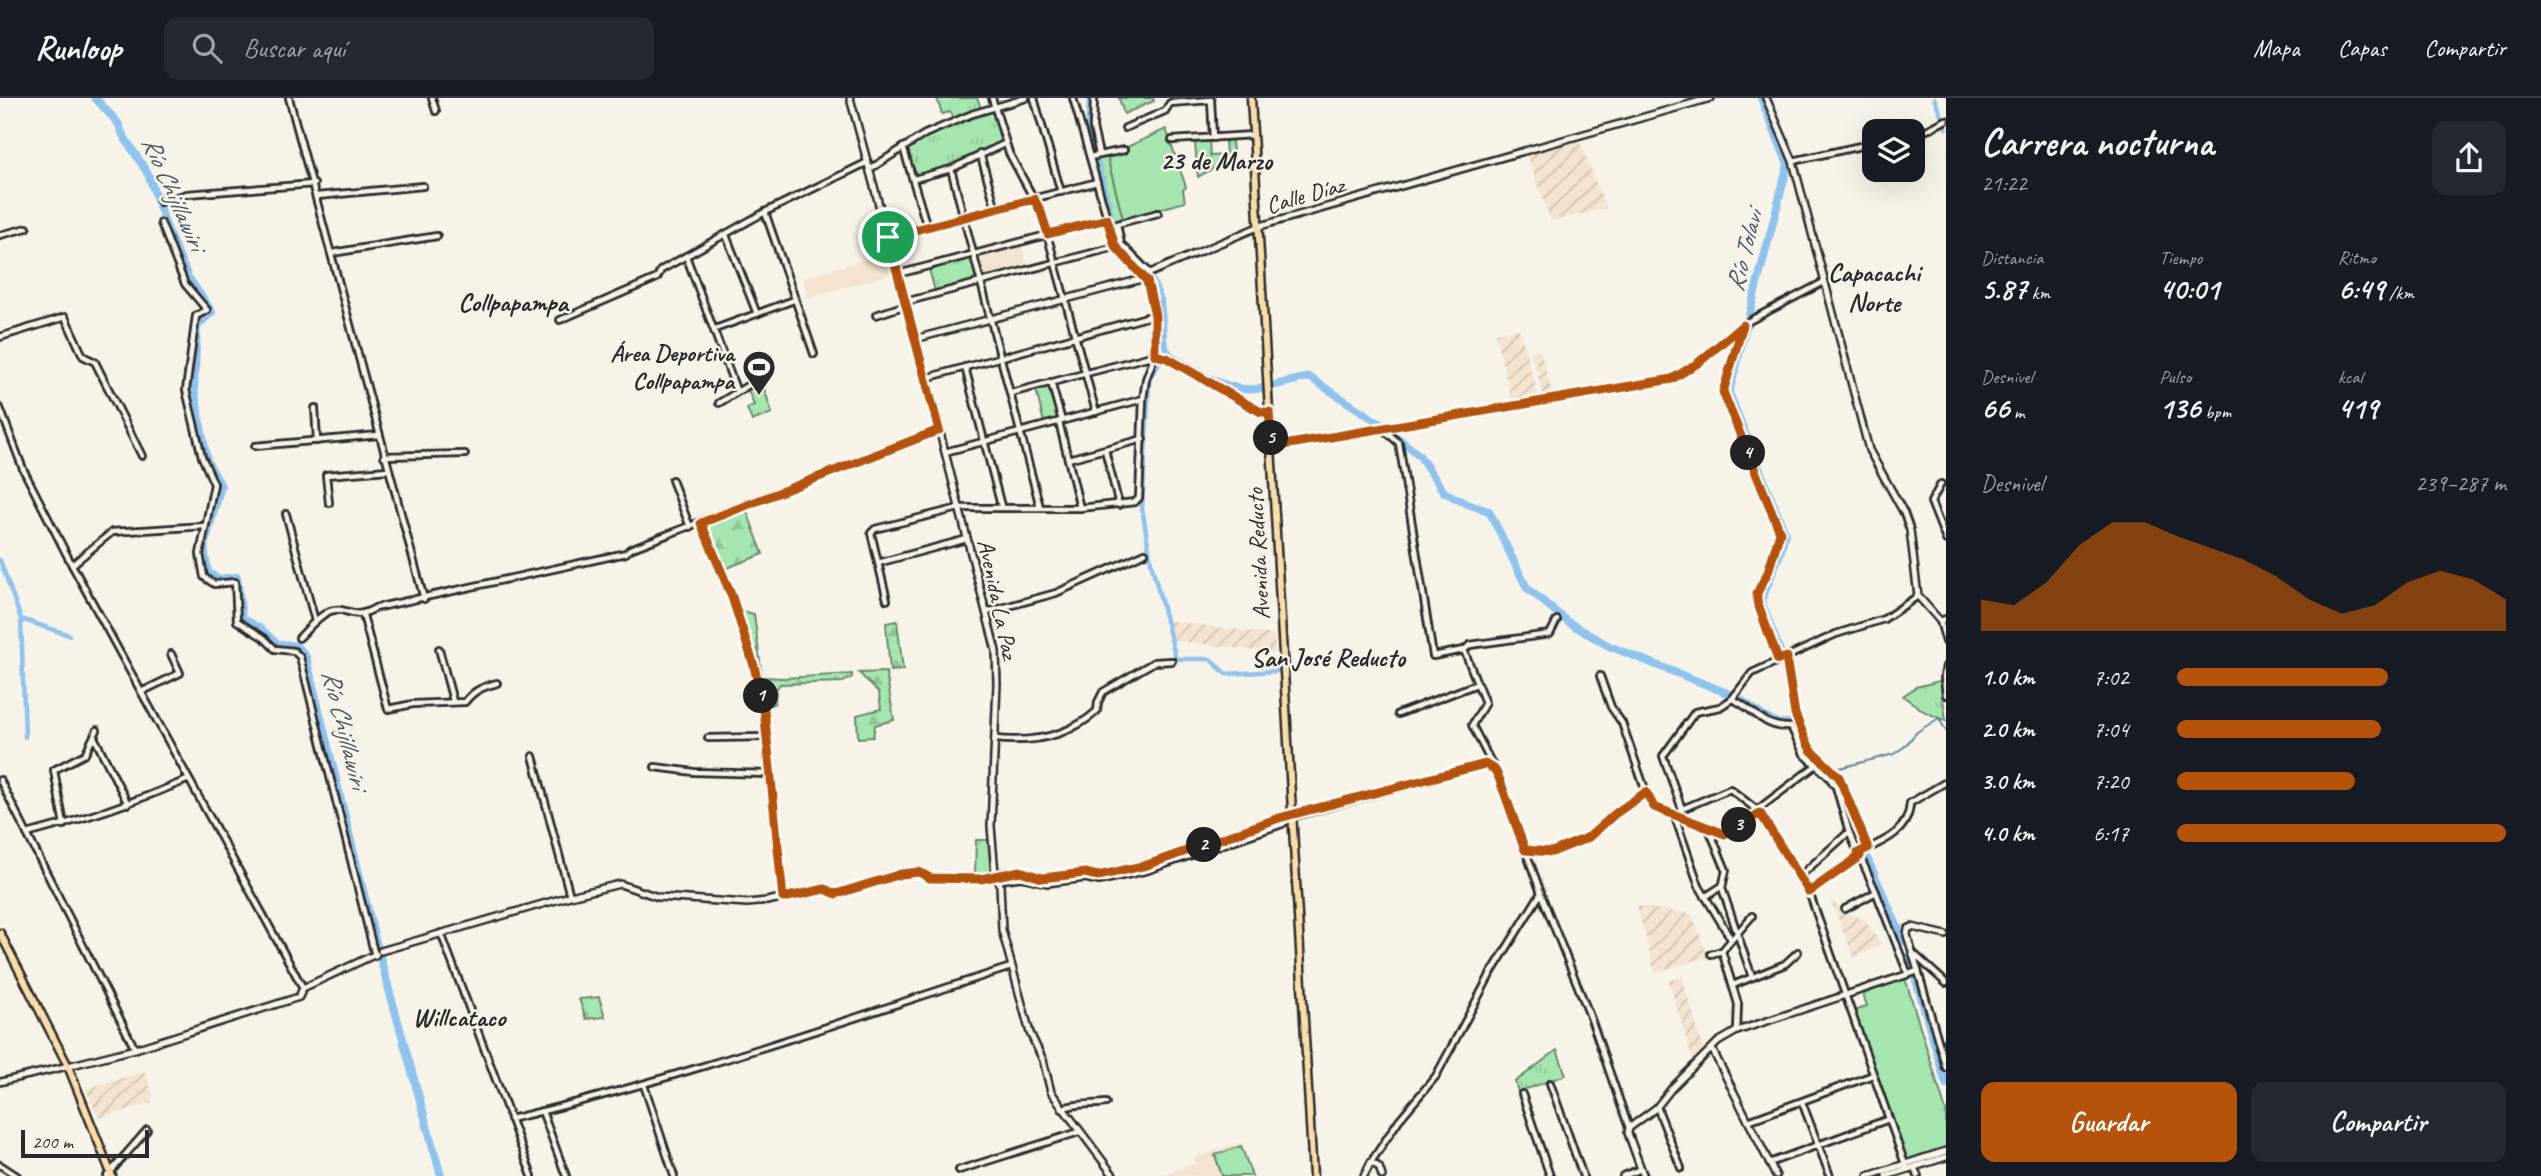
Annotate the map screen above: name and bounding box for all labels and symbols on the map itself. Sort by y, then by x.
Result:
water label: Río Chijllawiri [134,131,216,260]
district label: 23 de Marzo [1160,144,1273,177]
street label: Calle Díaz [1262,169,1350,220]
water label: Río Tolavi [1718,201,1771,295]
pin [858,207,918,267]
district label: Capacachi Norte [1828,256,1924,319]
district label: Collpapampa [458,286,570,319]
place label: Área Deportiva Collpapampa [610,338,736,396]
sports icon: Área Deportiva Collpapampa [740,348,778,397]
pin: 5 [1254,420,1288,456]
pin: 4 [1730,436,1766,470]
street label: Avenida Reducto [1239,486,1276,621]
street label: Avenida La Paz [971,536,1026,664]
district label: San José Reducto [1251,641,1407,674]
water label: Río Chijllawiri [314,666,377,798]
pin: 1 [744,678,778,714]
pin: 3 [1722,808,1756,842]
pin: 2 [1186,828,1222,862]
district label: Willcataco [413,1001,507,1034]
scale bar [21,1127,149,1159]

